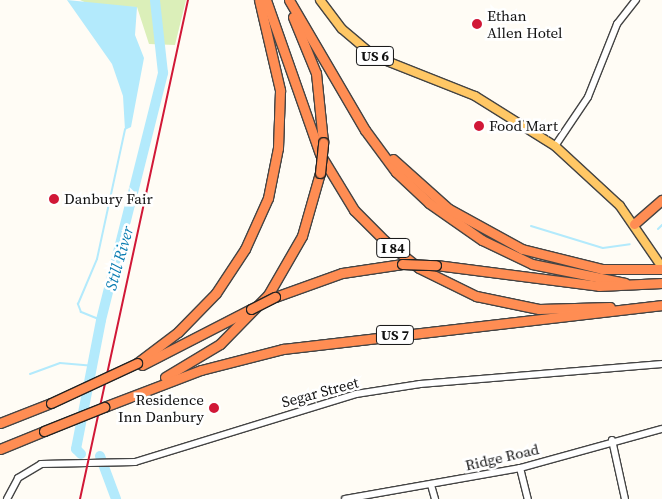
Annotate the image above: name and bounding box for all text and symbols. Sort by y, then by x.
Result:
place label: Ethan Allen Hotel [487,6,563,41]
marker: Ethan Allen Hotel [471,18,483,30]
road number: US 6 [355,44,395,68]
place label: Food Mart [489,117,558,135]
marker: Food Mart [473,120,485,132]
place label: Danbury Fair [64,190,153,208]
marker: Danbury Fair [48,193,60,205]
water label: Still River [101,224,137,292]
road number: I 84 [376,237,410,260]
road number: US 7 [375,324,415,346]
street label: Segar Street [280,373,360,411]
place label: Residence Inn Danbury [118,390,204,425]
marker: Residence Inn Danbury [208,402,220,414]
street label: Ridge Road [463,440,541,474]

